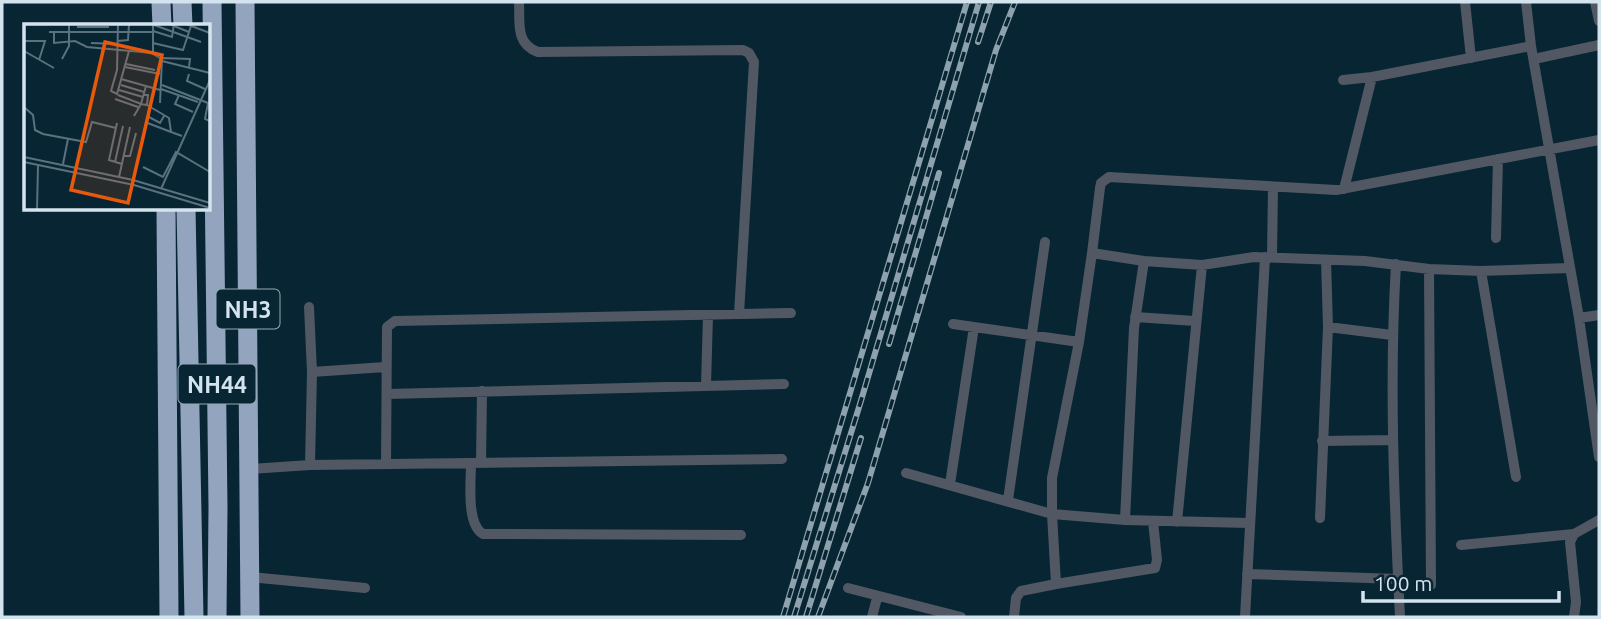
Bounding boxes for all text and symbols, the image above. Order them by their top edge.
inset map [24,24,210,210]
road number: NH3 [216,290,280,328]
road number: NH44 [178,364,256,404]
scale bar [1363,560,1559,604]
text: 100 m [1374,571,1432,595]

